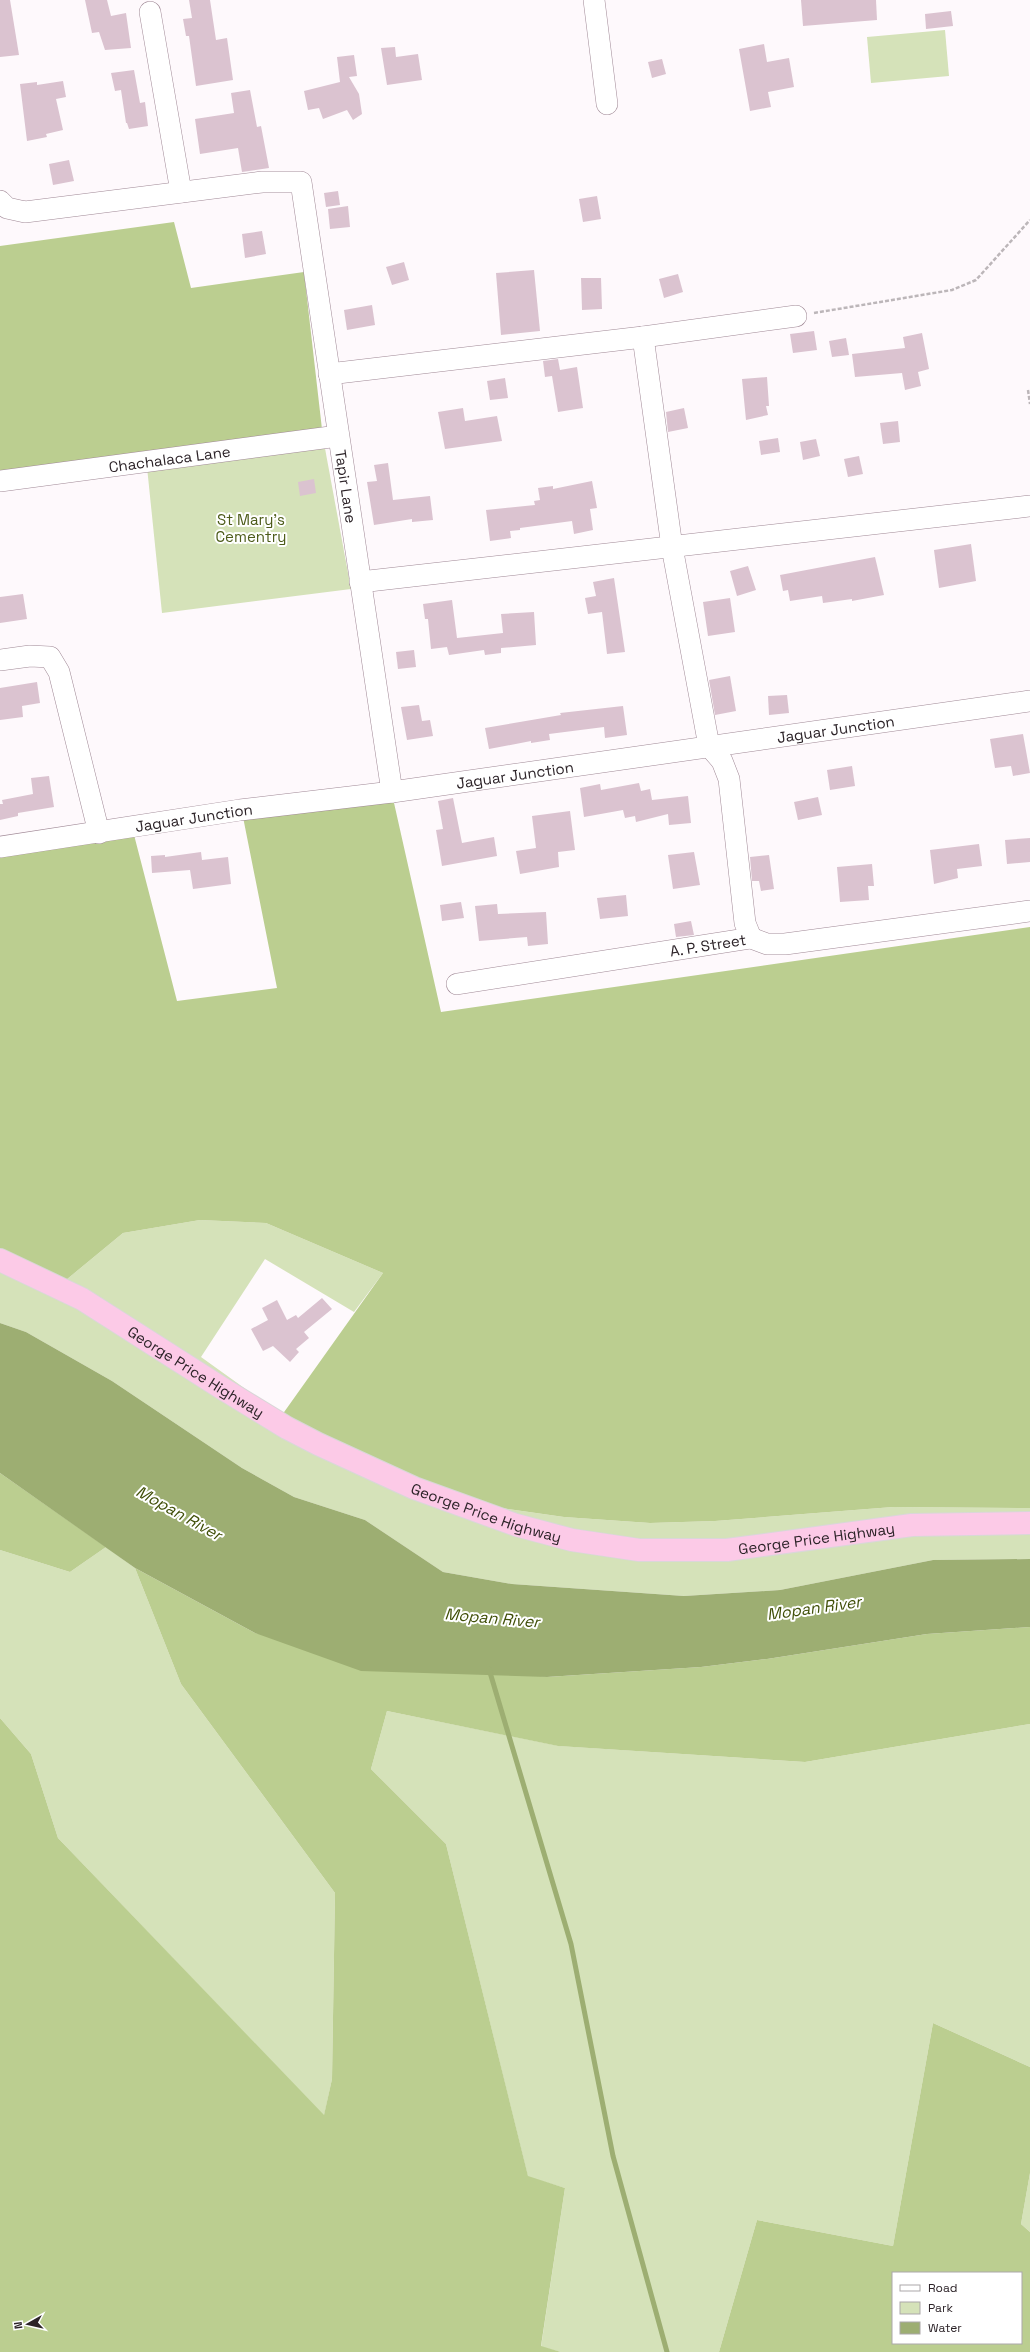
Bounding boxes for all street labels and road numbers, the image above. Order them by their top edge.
street label: Chachalaca Lane [107,441,232,476]
street label: Tapir Lane [332,448,361,524]
street label: Jaguar Junction [776,711,896,747]
street label: Jaguar Junction [455,757,575,792]
street label: Jaguar Junction [134,799,254,836]
street label: A. P. Street [668,929,748,960]
street label: George Price Highway [124,1321,268,1421]
street label: George Price Highway [409,1478,564,1546]
street label: George Price Highway [737,1518,896,1558]

